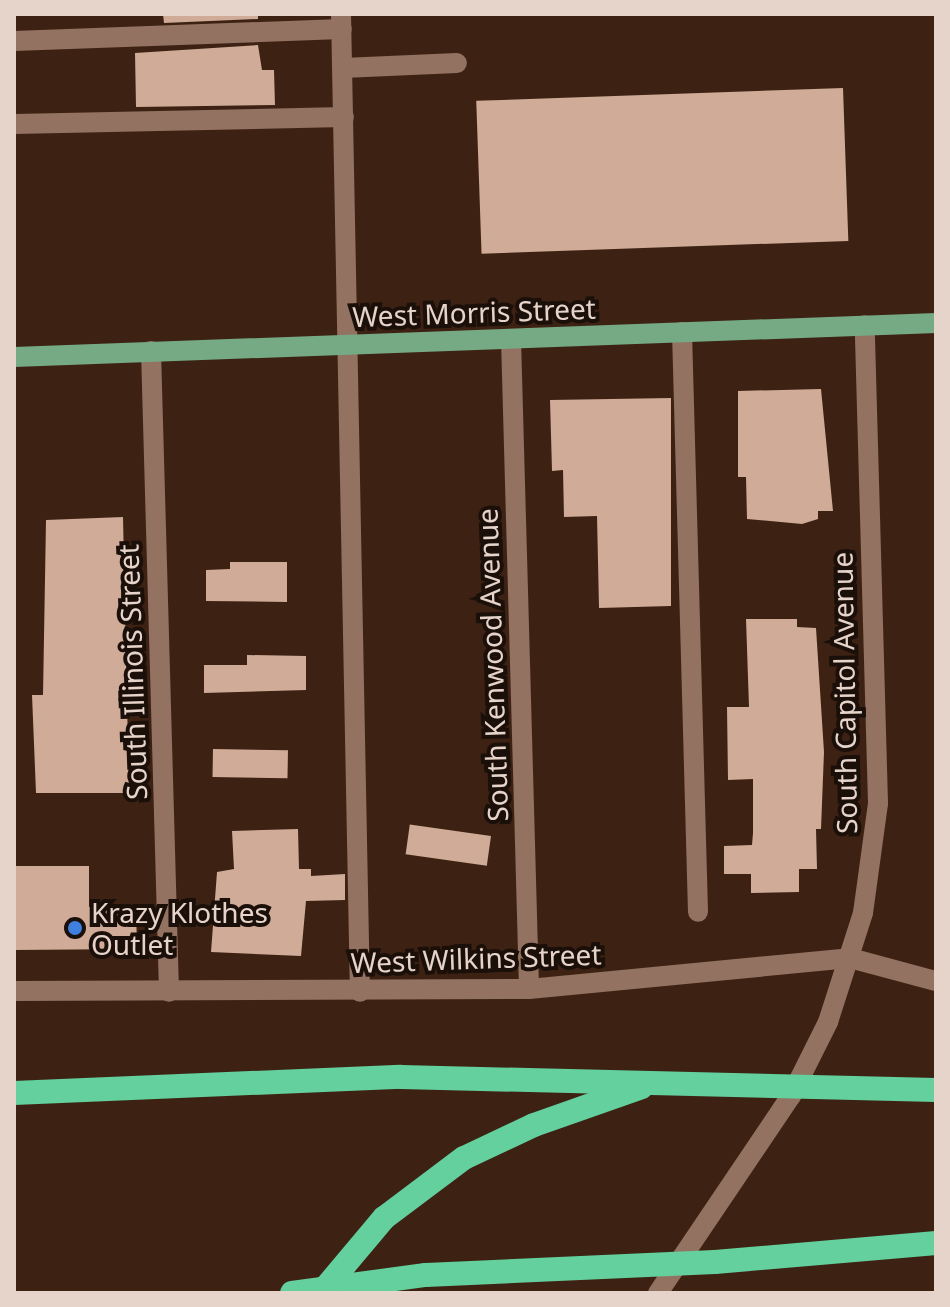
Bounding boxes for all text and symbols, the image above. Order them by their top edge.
street label: West Morris Street [352,291,596,333]
street label: South Kenwood Avenue [470,508,514,822]
street label: South Illinois Street [111,544,153,800]
street label: South Capitol Avenue [825,552,863,834]
place label: Krazy Klothes Outlet [91,895,268,961]
marker: Krazy Klothes Outlet [66,919,84,937]
street label: West Wilkins Street [350,937,602,979]

